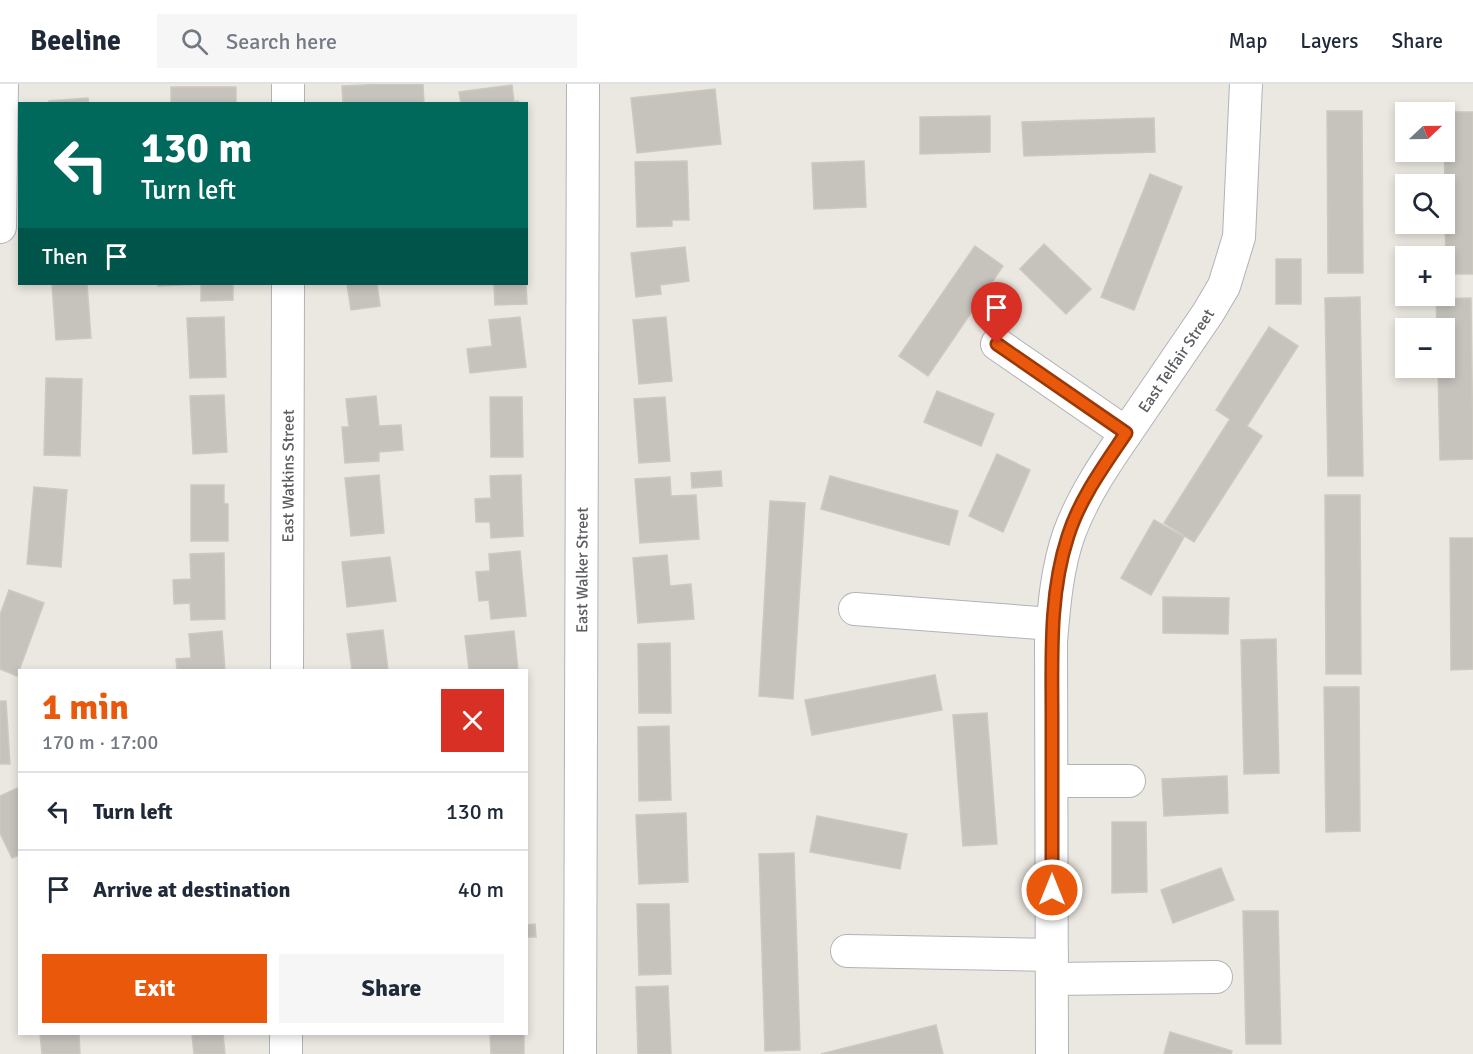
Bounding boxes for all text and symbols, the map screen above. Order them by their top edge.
search box [157,14,577,68]
text: Beeline [30,24,121,58]
icon: search [178,25,211,58]
text: Search here [226,28,337,55]
text: Map [1229,28,1267,54]
text: Layers [1300,28,1358,54]
text: Share [1391,28,1443,54]
north arrow [1395,102,1455,162]
map controls [1395,102,1455,378]
text: 130 m [141,123,252,174]
icon: left [42,126,120,204]
text: Turn left [141,174,236,207]
button: search [1395,174,1455,234]
icon: arrive [100,240,133,273]
text: Then [42,243,88,270]
button: + [1395,246,1455,306]
pin [971,282,1022,344]
icon: arrive [980,291,1013,324]
street label: East Telfair Street [1134,305,1219,417]
button: − [1395,318,1455,378]
street label: East Watkins Street [278,409,299,543]
street label: East Walker Street [572,507,593,633]
text: 1 min [42,685,129,730]
button: close [441,689,504,752]
text: 170 m · 17:00 [42,730,158,755]
icon: left [42,795,75,828]
text: Turn left [93,798,173,825]
text: 130 m [446,798,504,825]
position arrow [1020,858,1084,922]
icon: arrive [42,873,75,906]
text: Arrive at destination [93,876,290,903]
text: 40 m [458,876,504,903]
button: Exit [42,954,267,1023]
button: Share [279,954,504,1023]

